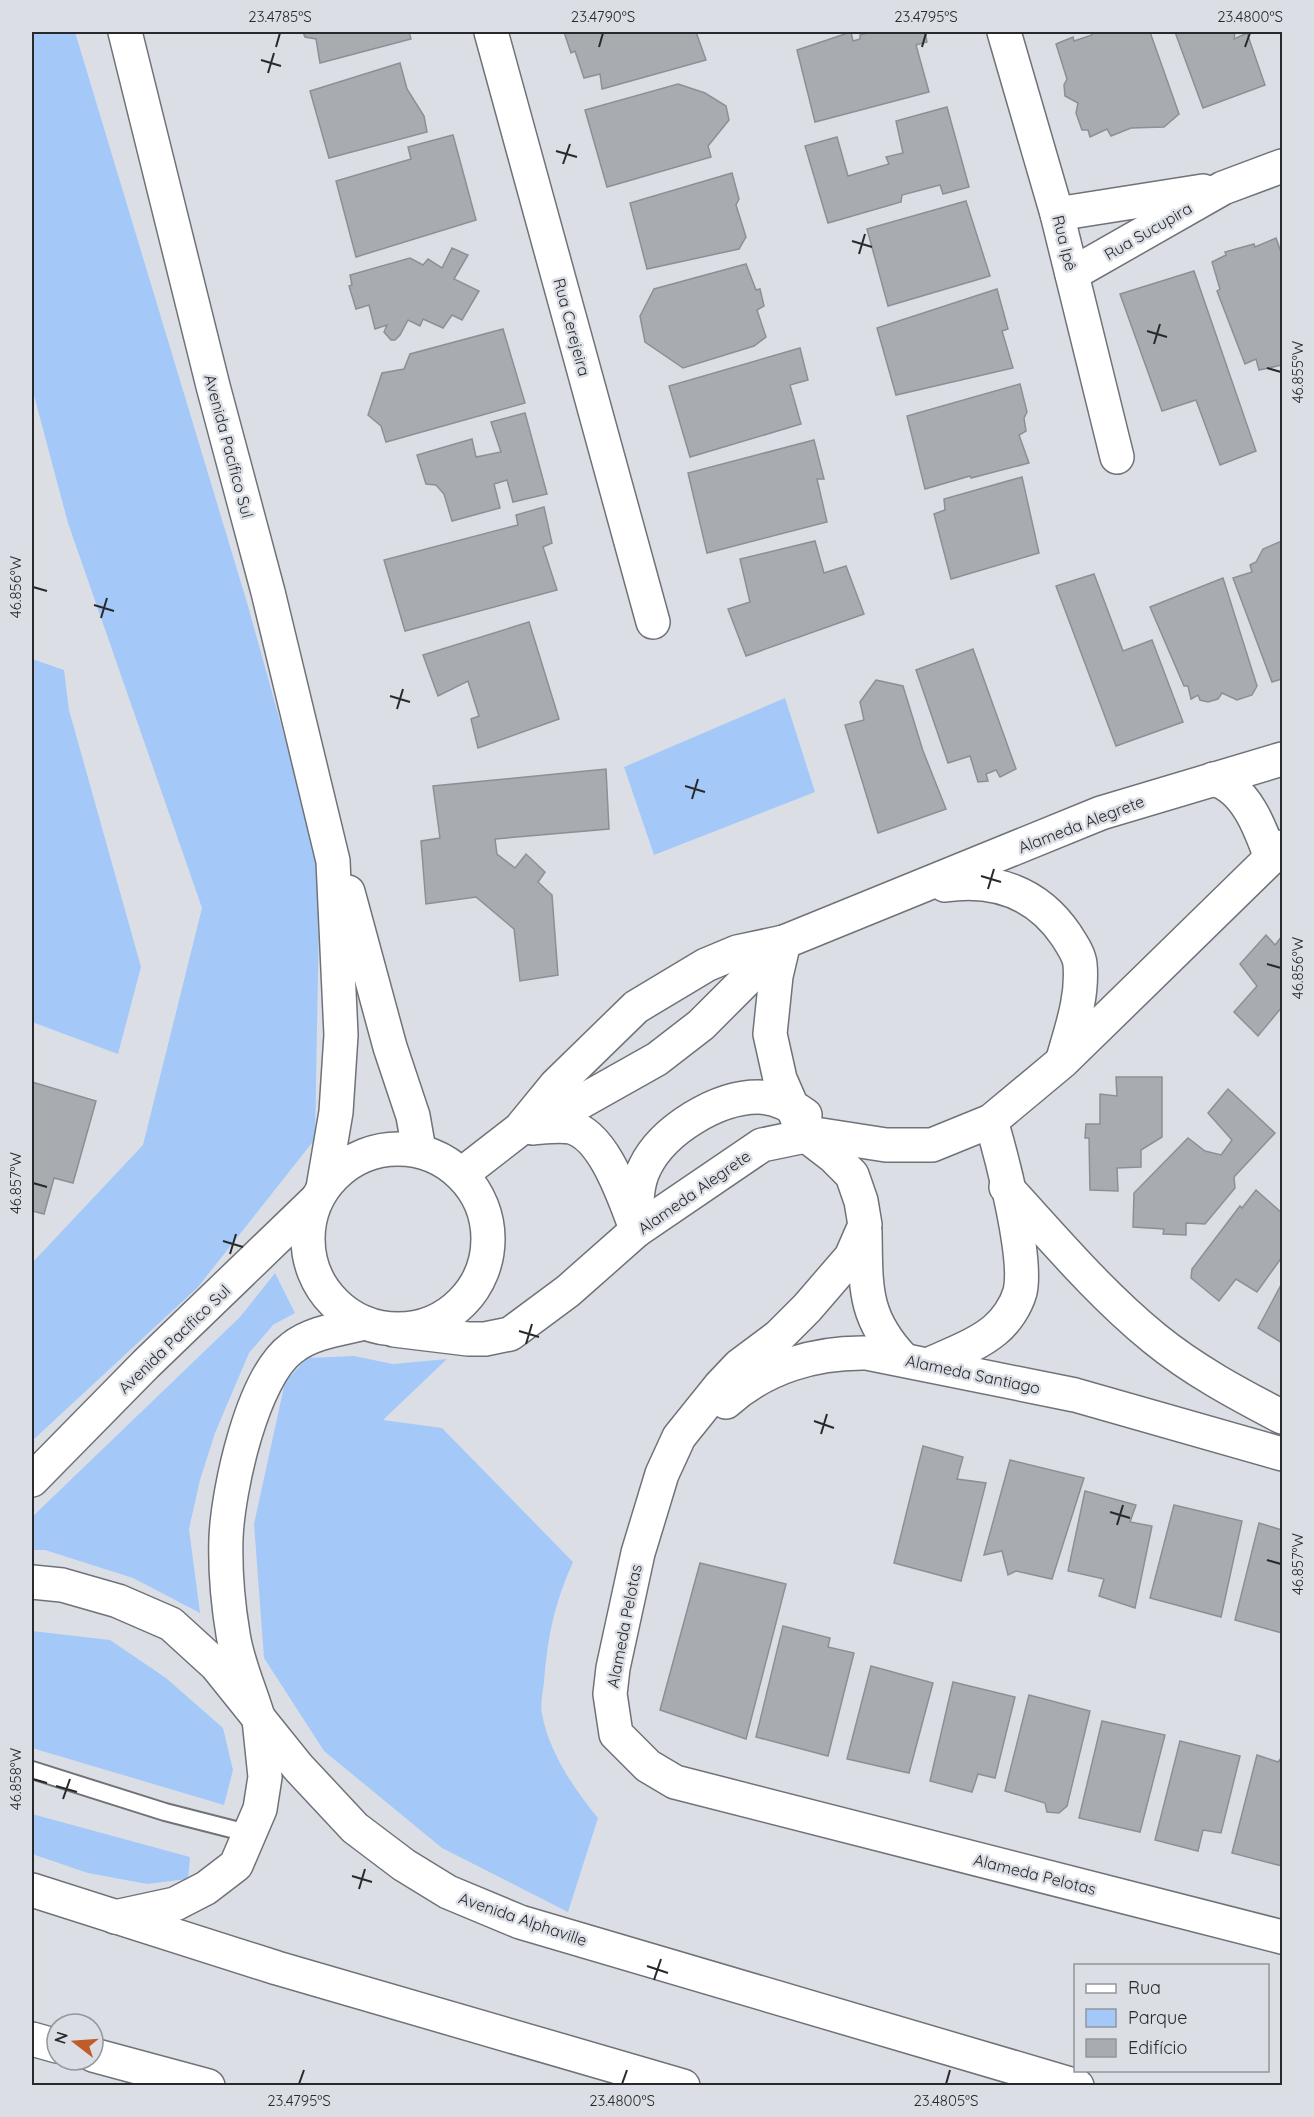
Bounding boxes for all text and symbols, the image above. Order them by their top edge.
text: 23.4785°S [248,7,312,26]
text: 23.4790°S [571,7,635,26]
text: 23.4795°S [894,7,958,26]
text: 23.4800°S [1217,7,1283,26]
street label: Rua Sucupira [1101,198,1195,264]
street label: Rua Ipê [1048,213,1082,273]
street label: Rua Cerejeira [549,276,595,378]
text: 46.855°W [1288,340,1307,403]
street label: Avenida Pacífico Sul [200,372,258,520]
text: 46.856°W [6,555,25,618]
street label: Alameda Alegrete [1015,791,1147,857]
text: 46.856°W [1288,936,1307,999]
street label: Alameda Alegrete [634,1146,754,1238]
text: 46.857°W [6,1151,25,1214]
street label: Avenida Pacífico Sul [114,1280,234,1398]
street label: Alameda Santiago [904,1350,1042,1398]
text: 46.857°W [1288,1532,1307,1595]
street label: Alameda Pelotas [602,1563,646,1689]
text: 46.858°W [6,1747,25,1810]
street label: Alameda Pelotas [972,1849,1098,1899]
street label: Avenida Alphaville [456,1888,590,1950]
legend [1074,1964,1269,2072]
text: Rua [1128,1976,1161,1999]
text: Parque [1128,2006,1187,2029]
north arrow [45,2012,105,2072]
text: N [49,2029,72,2046]
text: Edifício [1128,2036,1187,2059]
text: 23.4795°S [267,2091,331,2110]
text: 23.4800°S [589,2091,655,2110]
text: 23.4805°S [914,2091,978,2110]

